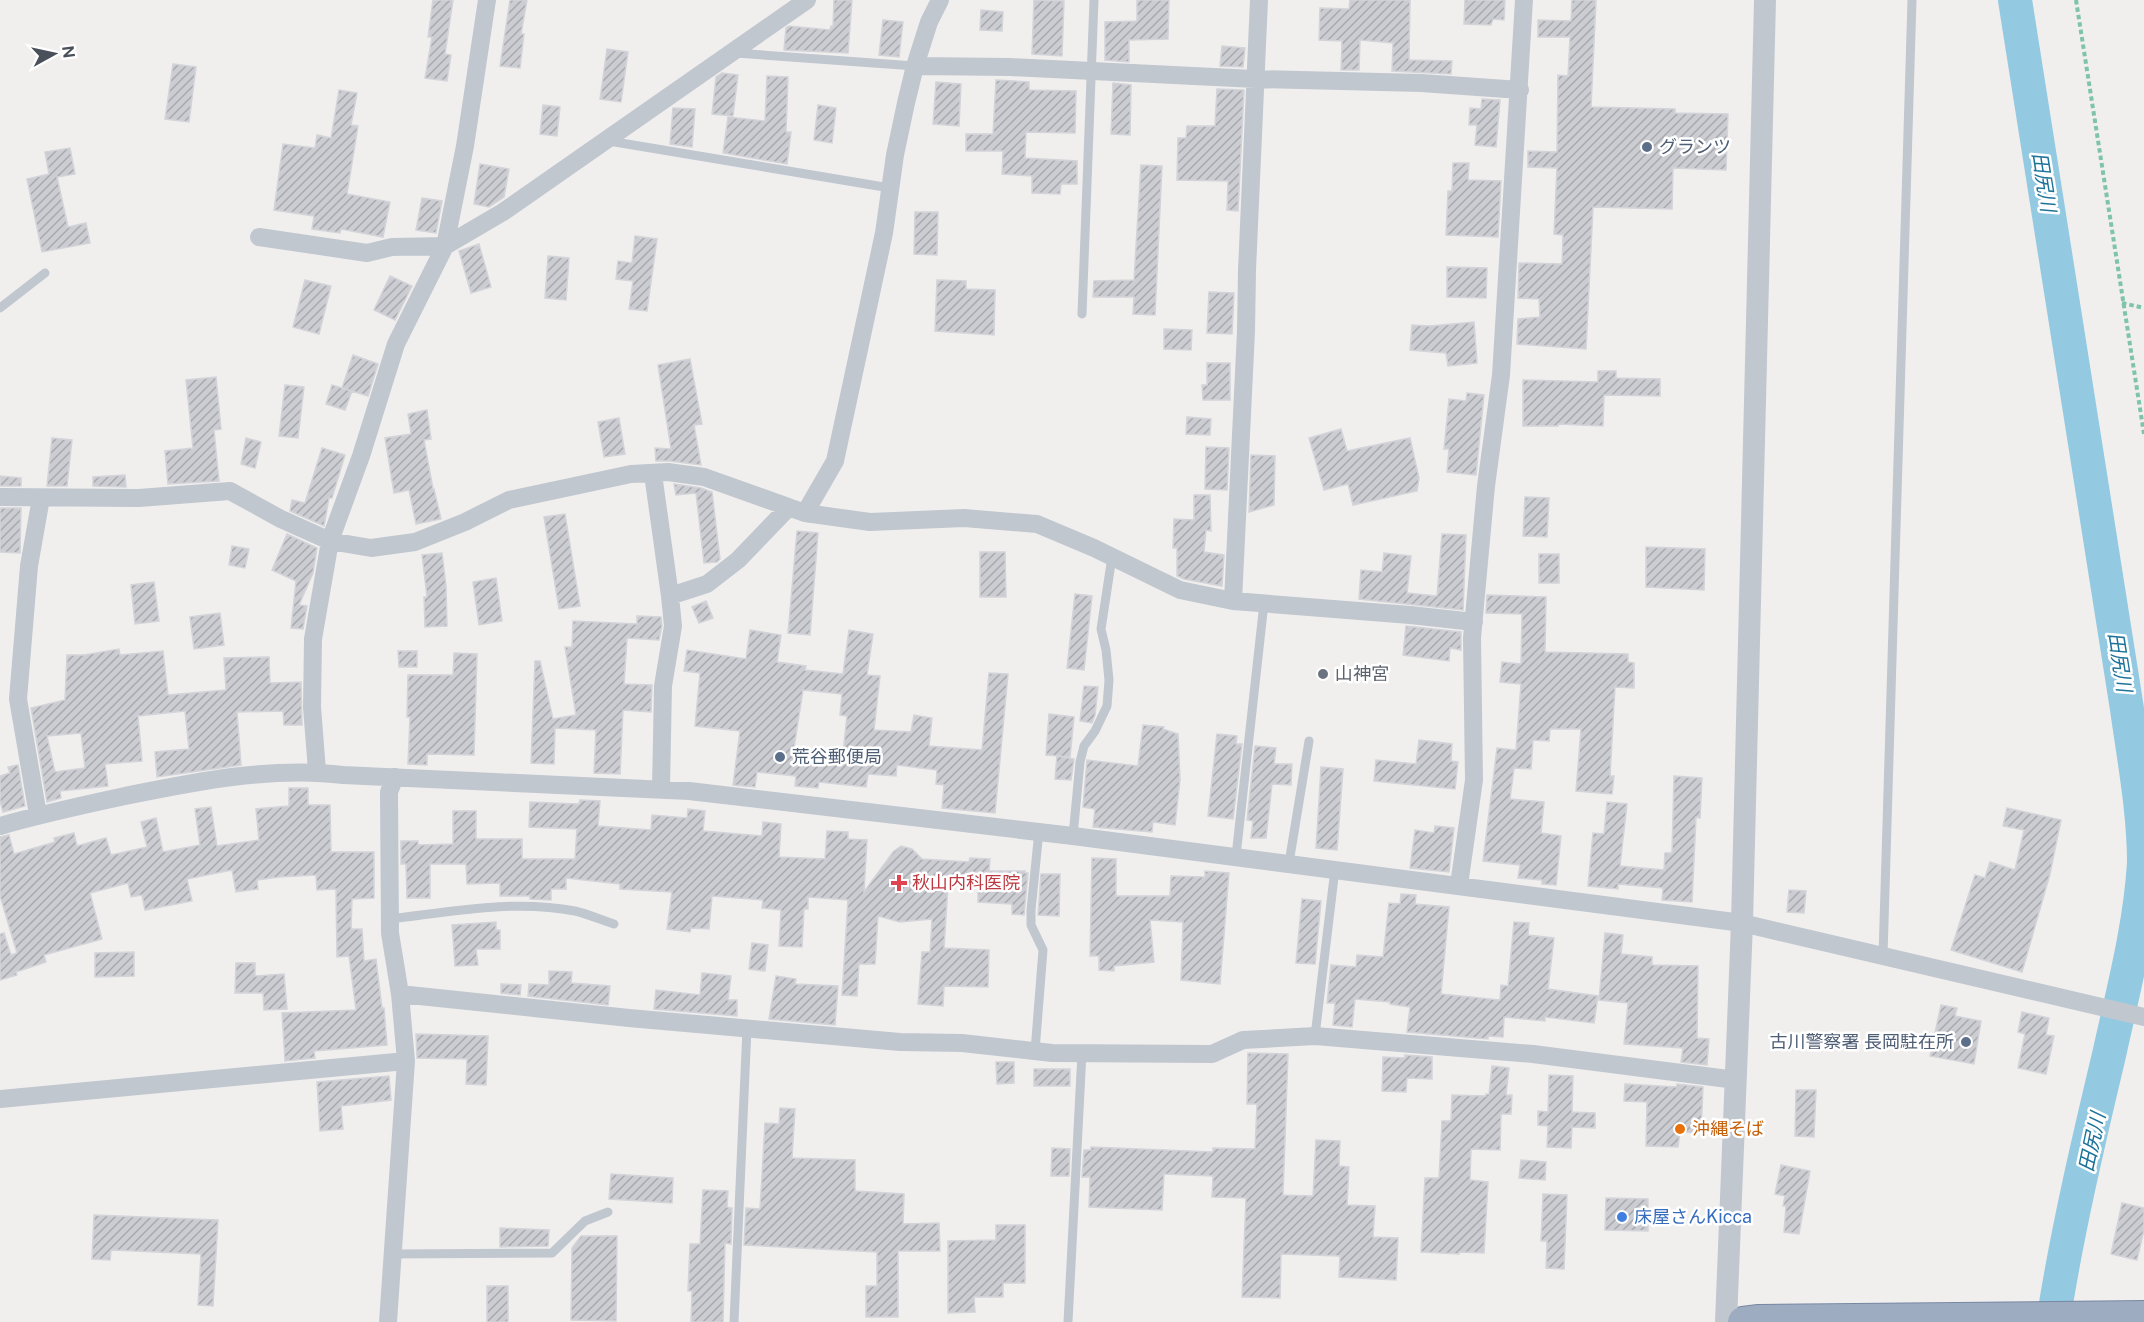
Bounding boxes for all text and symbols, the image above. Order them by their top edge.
north arrow [24,24,84,84]
text: N [58,44,79,60]
place label: グランツ [1659,136,1731,157]
marker: グランツ [1640,140,1654,154]
water label: 田尻川 [2027,150,2061,215]
water label: 田尻川 [2103,630,2137,695]
place label: 山神宮 [1335,663,1389,684]
marker: 山神宮 [1316,667,1330,681]
place label: 荒谷郵便局 [792,746,882,767]
marker: 荒谷郵便局 [773,750,787,764]
place label: 秋山内科医院 [912,872,1020,893]
marker: 秋山内科医院 [890,874,908,892]
place label: 古川警察署 長岡駐在所 [1770,1031,1954,1052]
marker: 古川警察署 長岡駐在所 [1959,1035,1973,1049]
water label: 田尻川 [2074,1108,2110,1174]
place label: 沖縄そば [1692,1118,1764,1139]
marker: 沖縄そば [1673,1122,1687,1136]
place label: 床屋さんKicca [1634,1206,1752,1227]
marker: 床屋さんKicca [1615,1210,1629,1224]

